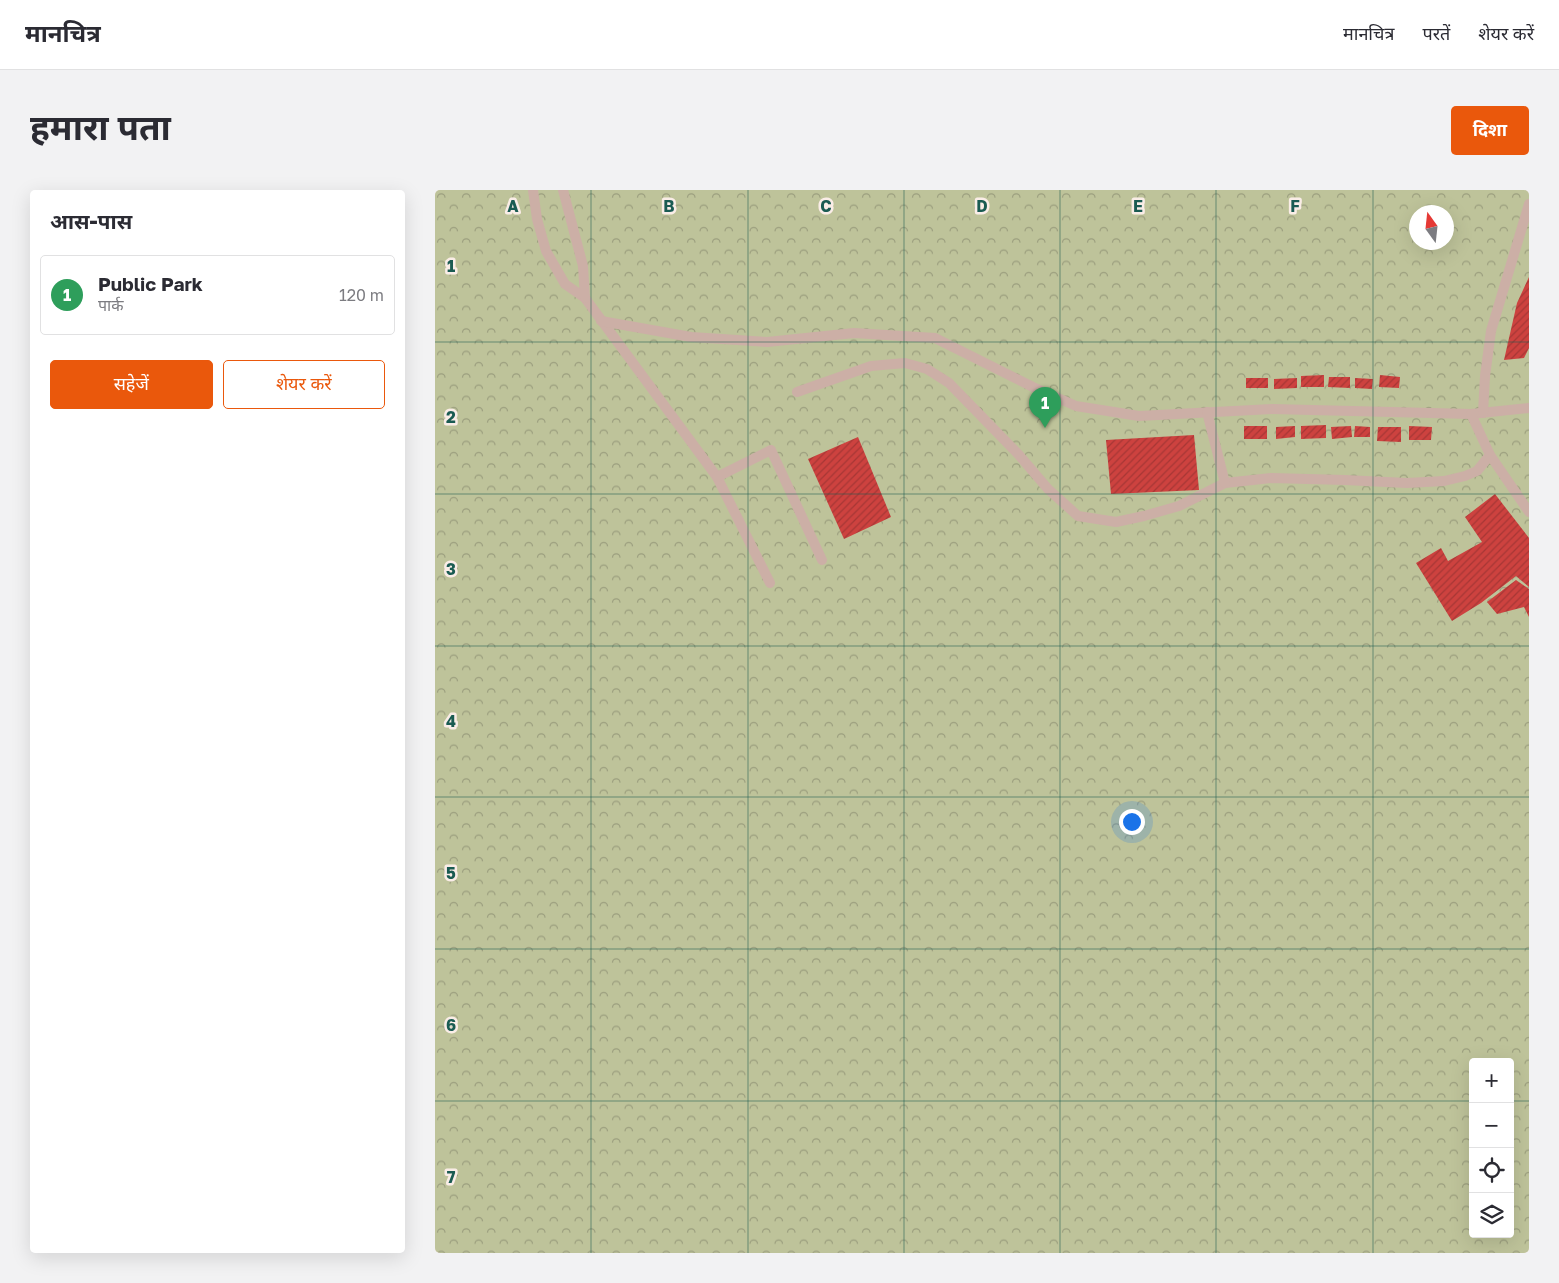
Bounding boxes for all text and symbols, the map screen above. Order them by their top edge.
text: मानचित्र [25,18,101,47]
text: मानचित्र [1343,22,1394,44]
text: परतें [1422,22,1450,44]
text: शेयर करें [1478,22,1534,44]
text: हमारा पता [30,106,171,148]
button: दिशा [1451,106,1529,155]
text: A [507,196,519,216]
text: B [663,196,675,216]
text: C [820,196,832,216]
text: D [976,196,988,216]
text: E [1133,196,1143,216]
text: F [1290,196,1300,216]
north arrow [1409,205,1454,250]
text: आस-पास [50,208,132,234]
text: 1 [447,256,455,276]
text: Public Park [98,272,203,295]
text: 1 [63,285,71,305]
text: 120 m [339,285,384,305]
text: पार्क [98,295,124,315]
button: सहेजें [50,360,213,409]
button: शेयर करें [223,360,385,409]
pin: 1 [1029,387,1061,428]
text: 2 [446,407,456,427]
text: 3 [446,559,456,579]
text: 4 [446,711,456,731]
your location [1119,809,1145,835]
text: 5 [446,863,456,883]
text: 6 [446,1015,456,1035]
map controls [1469,1058,1514,1238]
button: + [1469,1058,1514,1103]
button: − [1469,1103,1514,1148]
button: locate [1469,1148,1514,1193]
text: 7 [447,1167,456,1187]
button: layers [1469,1193,1514,1238]

